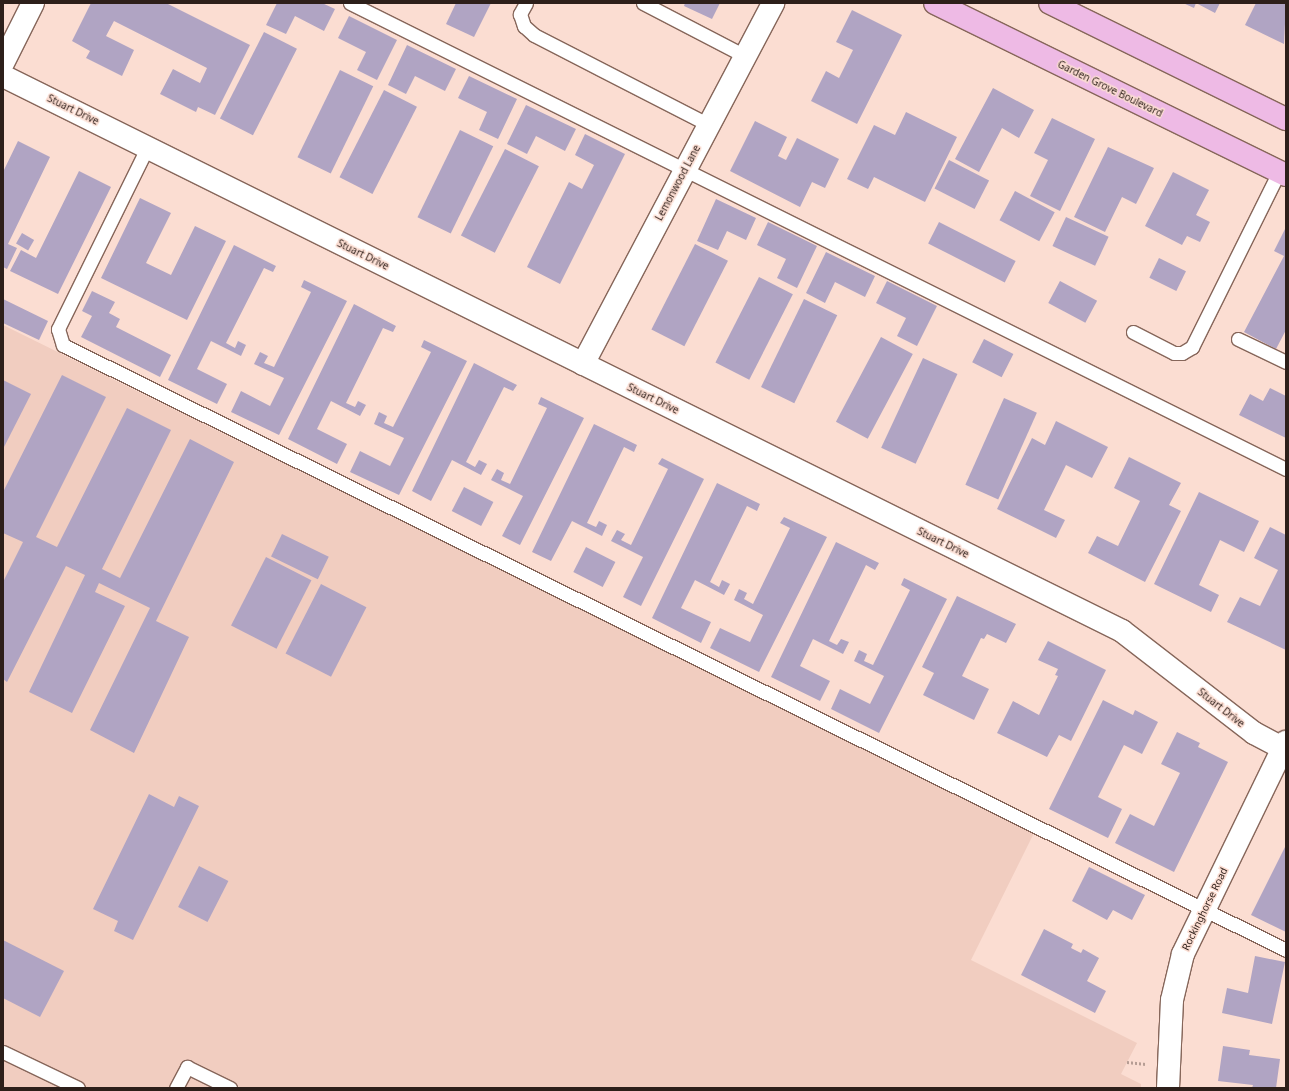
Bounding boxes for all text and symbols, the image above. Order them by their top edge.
street label: Garden Grove Boulevard [1056,58,1164,120]
street label: Stuart Drive [45,92,101,128]
street label: Lemonwood Lane [653,143,703,223]
street label: Stuart Drive [335,237,391,273]
street label: Stuart Drive [625,381,681,417]
street label: Stuart Drive [915,525,971,561]
street label: Stuart Drive [1195,686,1247,730]
street label: Rockinghorse Road [1180,866,1230,952]

